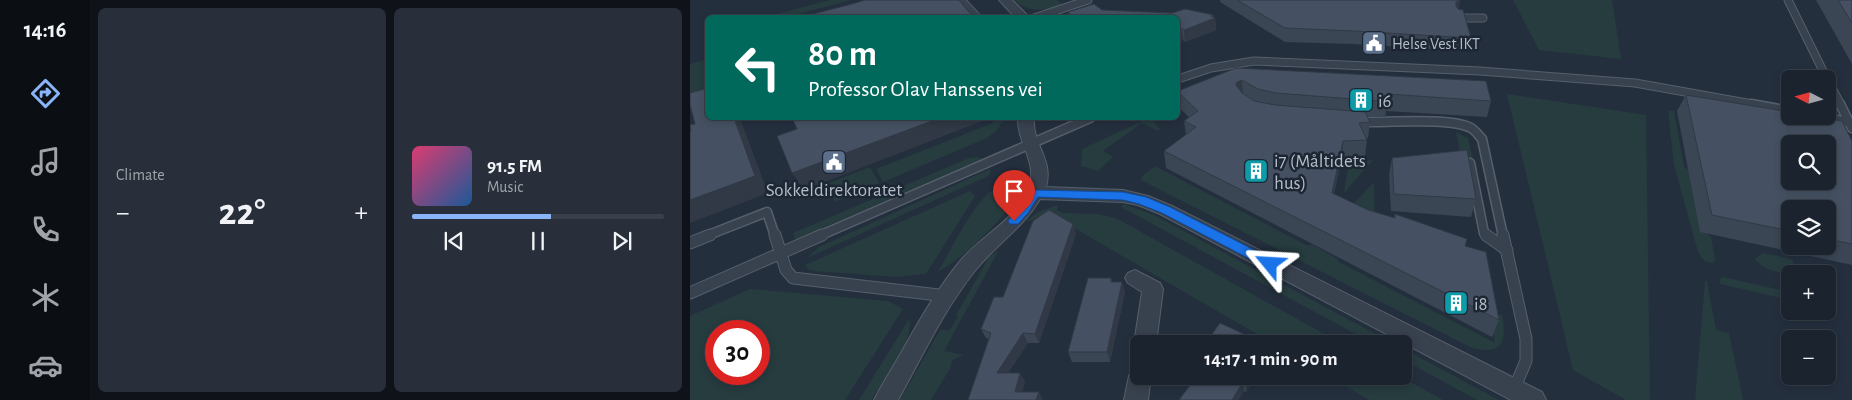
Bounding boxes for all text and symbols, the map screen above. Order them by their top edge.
text: 14:16 [24,19,66,41]
public building icon: Helse Vest IKT [1361,30,1387,56]
icon: left [725,35,790,100]
place label: Helse Vest IKT [1392,36,1480,52]
text: 80 m [808,37,877,72]
north arrow [1781,70,1836,125]
map controls [1781,70,1836,385]
icon: directions [28,76,63,111]
text: Professor Olav Hanssens vei [808,78,1043,100]
building icon: i6 [1348,87,1374,113]
place label: i6 [1378,92,1392,111]
button: search [1781,135,1836,190]
icon: music [28,144,63,179]
public building icon: Sokkeldirektoratet [821,149,847,175]
place label: i7 (Måltidets hus) [1274,152,1366,193]
text: 91.5 FM [487,157,542,176]
building icon: i7 (Måltidets hus) [1243,158,1269,184]
text: Climate [116,167,165,183]
pin [993,170,1035,221]
icon: arrive [1000,177,1028,205]
text: Music [487,179,523,195]
place label: Sokkeldirektoratet [766,181,902,200]
text: 22° [219,194,265,232]
text: − [116,199,129,227]
text: + [355,199,368,227]
button: layers [1781,200,1836,255]
icon: phone [28,212,63,247]
icon: previous [440,227,468,255]
icon: pause [524,227,552,255]
icon: next [608,227,636,255]
position arrow [1243,237,1295,289]
button: + [1781,265,1836,320]
icon: climate [28,280,63,315]
building icon: i8 [1443,290,1469,316]
place label: i8 [1474,295,1488,314]
speed limit sign: 30 [705,320,770,385]
button: − [1781,330,1836,385]
icon: car [28,348,63,383]
text: 14:17 · 1 min · 90 m [1204,350,1338,369]

